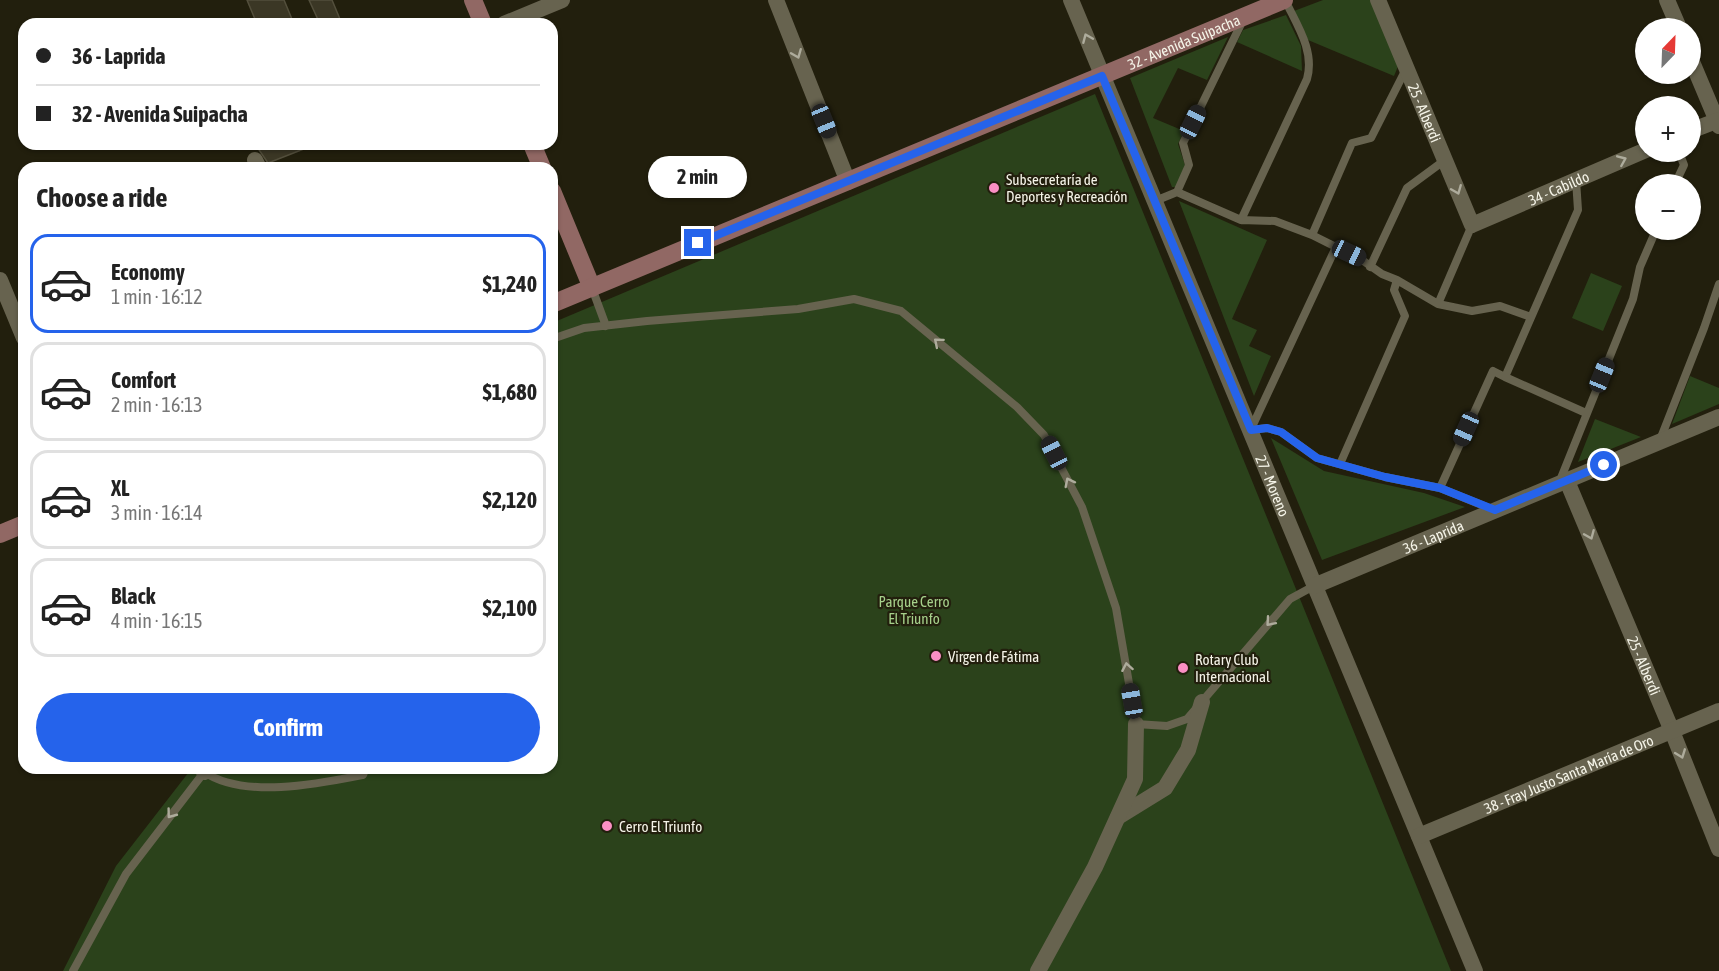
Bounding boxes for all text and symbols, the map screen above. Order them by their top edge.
street label: 32 - Avenida Suipacha [1125,11,1242,73]
north arrow [1635,18,1701,84]
map controls [1635,18,1701,240]
one-way arrow [1082,33,1094,44]
text: 36 - Laprida [72,43,166,69]
one-way arrow [790,48,802,59]
street label: 25 - Alberdi [1405,81,1445,145]
button: + [1635,96,1701,162]
text: 32 - Avenida Suipacha [72,101,248,127]
car [809,101,839,141]
car [1177,102,1209,142]
one-way arrow [1615,155,1626,167]
callout: 2 min [648,156,748,198]
text: 2 min [677,165,718,188]
street label: 34 - Cabildo [1526,167,1591,208]
place label: Subsecretaría de Deportes y Recreación [1006,171,1128,205]
button: − [1635,174,1701,240]
marker: Subsecretaría de Deportes y Recreación [987,181,1001,195]
text: Choose a ride [36,182,168,213]
one-way arrow [1450,183,1462,194]
route end [684,229,711,256]
car [1329,237,1369,269]
icon: car [39,257,93,311]
text: Economy [111,259,185,285]
text: $1,240 [482,271,537,297]
text: 1 min · 16:12 [111,285,203,308]
one-way arrow [934,338,945,349]
car [1587,355,1617,395]
icon: car [39,365,93,419]
text: Comfort [111,367,176,393]
text: $1,680 [482,379,537,405]
text: 2 min · 16:13 [111,393,203,416]
car [1450,409,1482,449]
car [1038,433,1070,473]
route start [1590,451,1617,478]
street label: 27 - Moreno [1253,452,1293,519]
icon: car [39,473,93,527]
text: XL [111,475,129,501]
one-way arrow [1065,478,1076,489]
text: $2,120 [482,487,537,513]
text: 3 min · 16:14 [111,501,203,524]
street label: 36 - Laprida [1400,516,1466,556]
one-way arrow [1583,529,1595,540]
icon: car [39,581,93,635]
text: Black [111,583,155,609]
park label: Parque Cerro El Triunfo [878,593,950,627]
text: $2,100 [482,595,537,621]
text: 4 min · 16:15 [111,609,203,632]
one-way arrow [1266,615,1277,626]
street label: 25 - Alberdi [1625,633,1664,697]
place label: Virgen de Fátima [948,648,1039,665]
marker: Virgen de Fátima [929,649,943,663]
place label: Rotary Club Internacional [1195,651,1270,685]
marker: Rotary Club Internacional [1176,661,1190,675]
one-way arrow [1121,663,1133,672]
car [1120,682,1144,720]
button: Confirm [36,693,540,762]
street label: 38 - Fray Justo Santa María de Oro [1481,731,1656,817]
one-way arrow [1674,748,1687,759]
one-way arrow [168,808,179,819]
place label: Cerro El Triunfo [619,818,702,835]
marker: Cerro El Triunfo [600,819,614,833]

